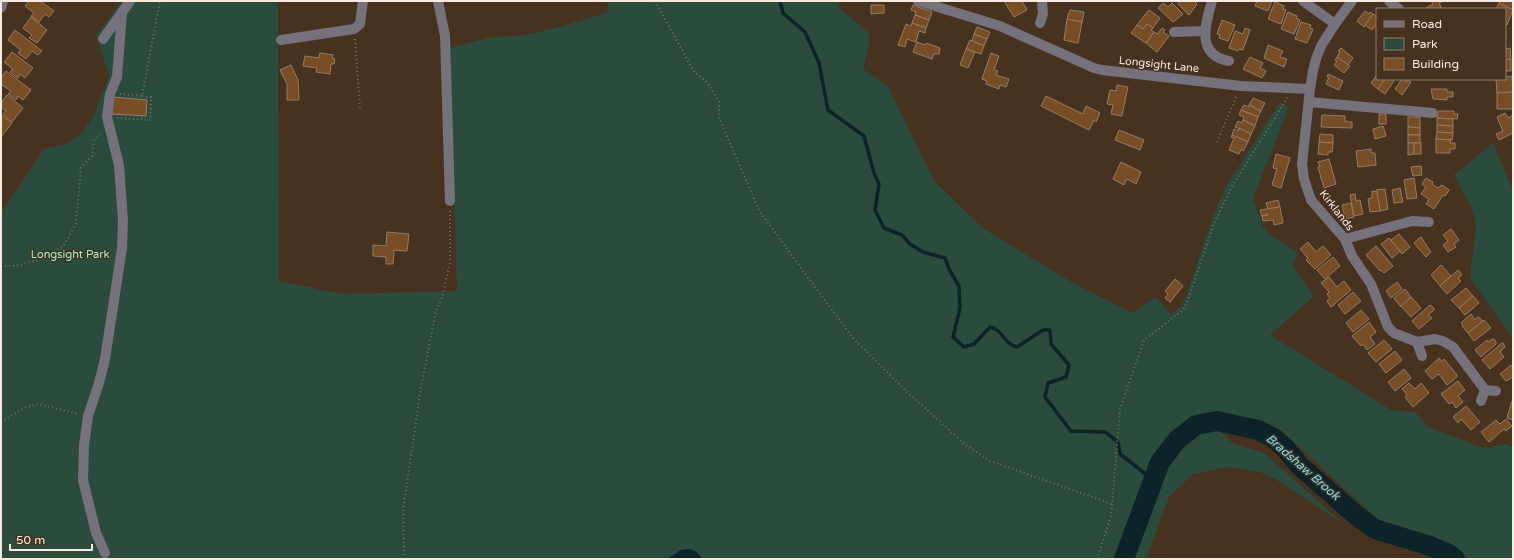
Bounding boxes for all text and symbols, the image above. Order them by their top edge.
legend [1376,8,1506,80]
text: Road [1412,17,1442,31]
text: Park [1412,37,1438,51]
street label: Longsight Lane [1118,54,1200,75]
text: Building [1412,57,1459,71]
street label: Kirklands [1317,187,1357,233]
park label: Longsight Park [31,248,109,261]
water label: Bradshaw Brook [1263,431,1344,504]
scale bar [10,526,92,552]
text: 50 m [16,533,45,547]

